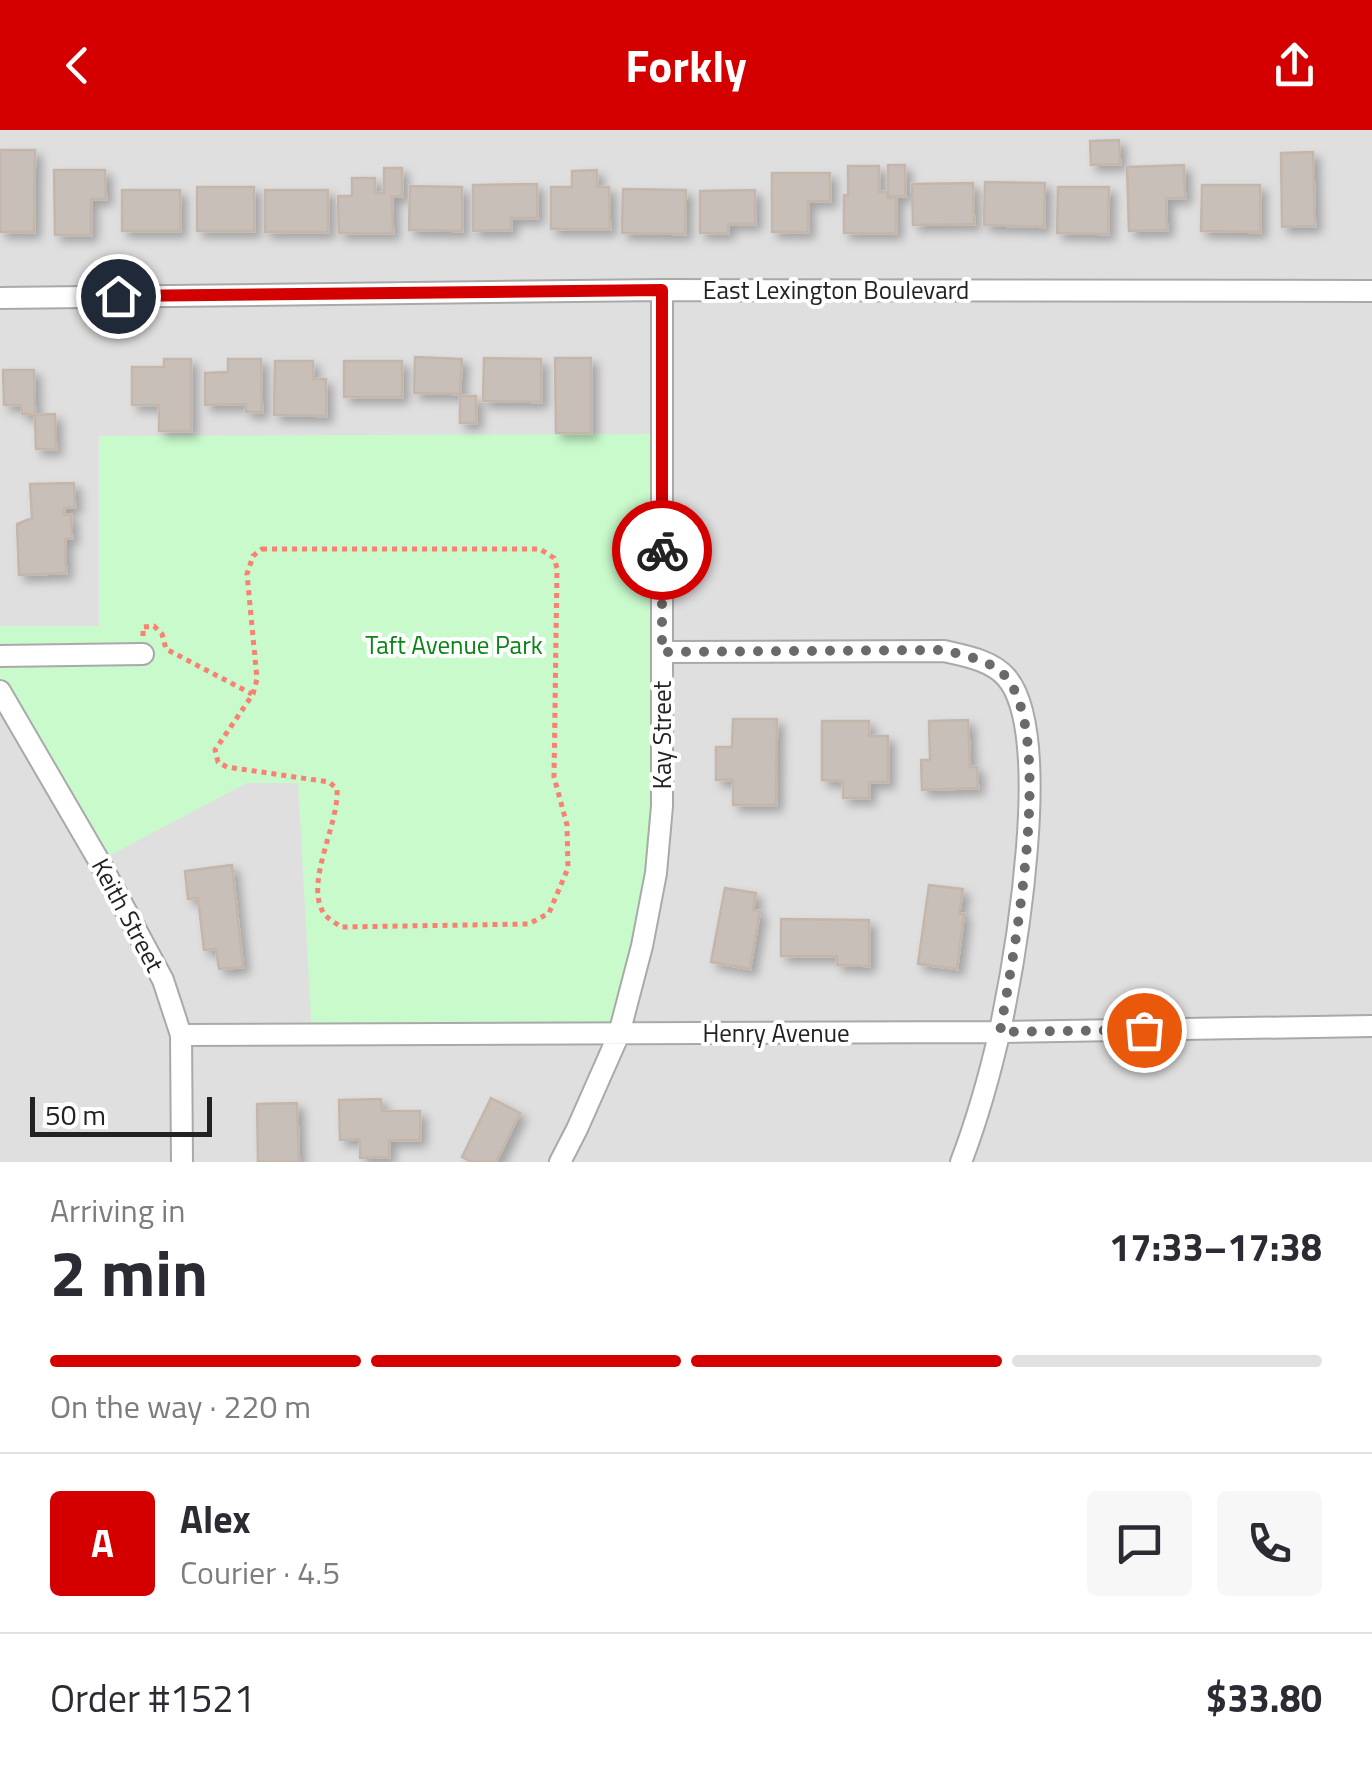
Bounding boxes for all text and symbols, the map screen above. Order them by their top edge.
text: Forkly [625,31,747,99]
icon: back [50,38,105,93]
icon: share [1267,38,1322,93]
pin [76,254,161,339]
icon: home [91,269,146,324]
street label: East Lexington Boulevard [703,271,969,309]
courier [612,500,712,600]
icon: bike [635,523,690,578]
park label: Taft Avenue Park [365,626,543,664]
street label: Kay Street [643,680,681,789]
street label: Keith Street [82,851,174,979]
pin [1102,988,1187,1073]
icon: bag [1117,1003,1172,1058]
street label: Henry Avenue [702,1014,850,1052]
scale bar [30,1092,212,1136]
text: 50 m [45,1093,106,1136]
text: Arriving in [50,1186,186,1234]
text: 17:33–17:38 [1109,1218,1322,1276]
text: 2 min [50,1222,208,1321]
text: On the way · 220 m [50,1382,311,1430]
text: Alex [180,1490,251,1548]
button: chat [1087,1491,1192,1596]
button: phone [1217,1491,1322,1596]
text: A [91,1514,114,1572]
text: Courier · 4.5 [180,1548,340,1596]
text: Order #1521 [50,1669,255,1727]
text: $33.80 [1206,1669,1322,1727]

